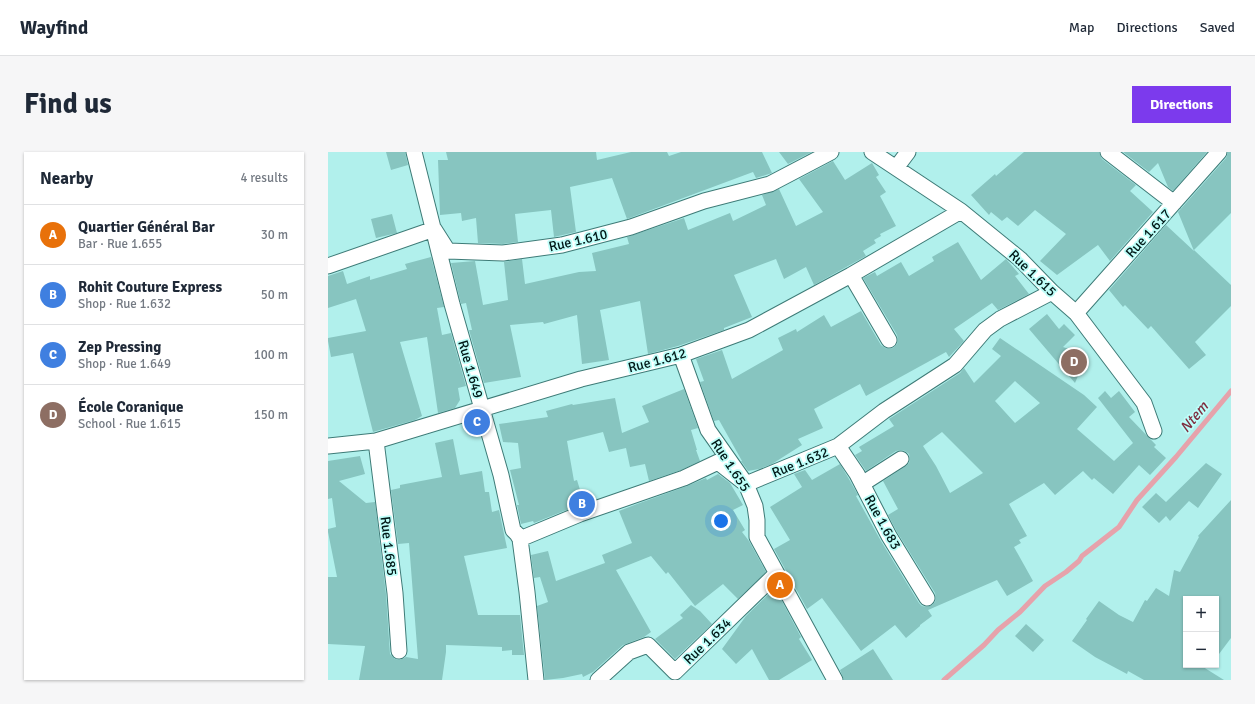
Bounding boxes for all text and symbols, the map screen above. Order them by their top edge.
text: Wayfind [20,16,88,40]
text: Map [1069,19,1095,36]
text: Directions [1117,19,1178,36]
text: Saved [1200,19,1235,36]
button: Directions [1132,86,1231,123]
text: Find us [24,87,112,121]
text: Nearby [40,168,93,189]
text: 4 results [240,170,288,186]
street label: Rue 1.617 [1122,205,1175,261]
text: Quartier Général Bar [78,218,215,236]
street label: Rue 1.610 [547,225,609,255]
text: A [49,227,57,243]
text: 30 m [261,227,288,243]
text: Bar · Rue 1.655 [78,236,162,252]
street label: Rue 1.615 [1005,246,1060,300]
text: Rohit Couture Express [78,278,222,296]
text: B [49,287,57,303]
text: 50 m [261,287,288,303]
text: Shop · Rue 1.632 [78,296,171,312]
text: Zep Pressing [78,338,161,356]
street label: Rue 1.649 [454,338,487,400]
street label: Rue 1.612 [626,345,688,376]
text: C [49,347,57,363]
text: 100 m [254,347,288,363]
pin: D [1061,347,1087,377]
text: Shop · Rue 1.649 [78,356,171,372]
water label: Ntem [1176,397,1213,436]
text: École Coranique [78,398,183,416]
text: D [49,407,57,423]
text: 150 m [254,407,288,423]
pin: C [464,407,490,437]
text: School · Rue 1.615 [78,416,181,432]
street label: Rue 1.655 [707,436,754,495]
street label: Rue 1.632 [769,443,831,482]
pin: B [569,489,595,519]
street label: Rue 1.683 [861,492,904,552]
your location [711,511,731,531]
street label: Rue 1.685 [376,515,401,577]
pin: A [767,570,793,600]
map controls [1183,596,1219,668]
button: + [1183,596,1219,632]
street label: Rue 1.634 [680,614,735,668]
button: − [1183,632,1219,668]

